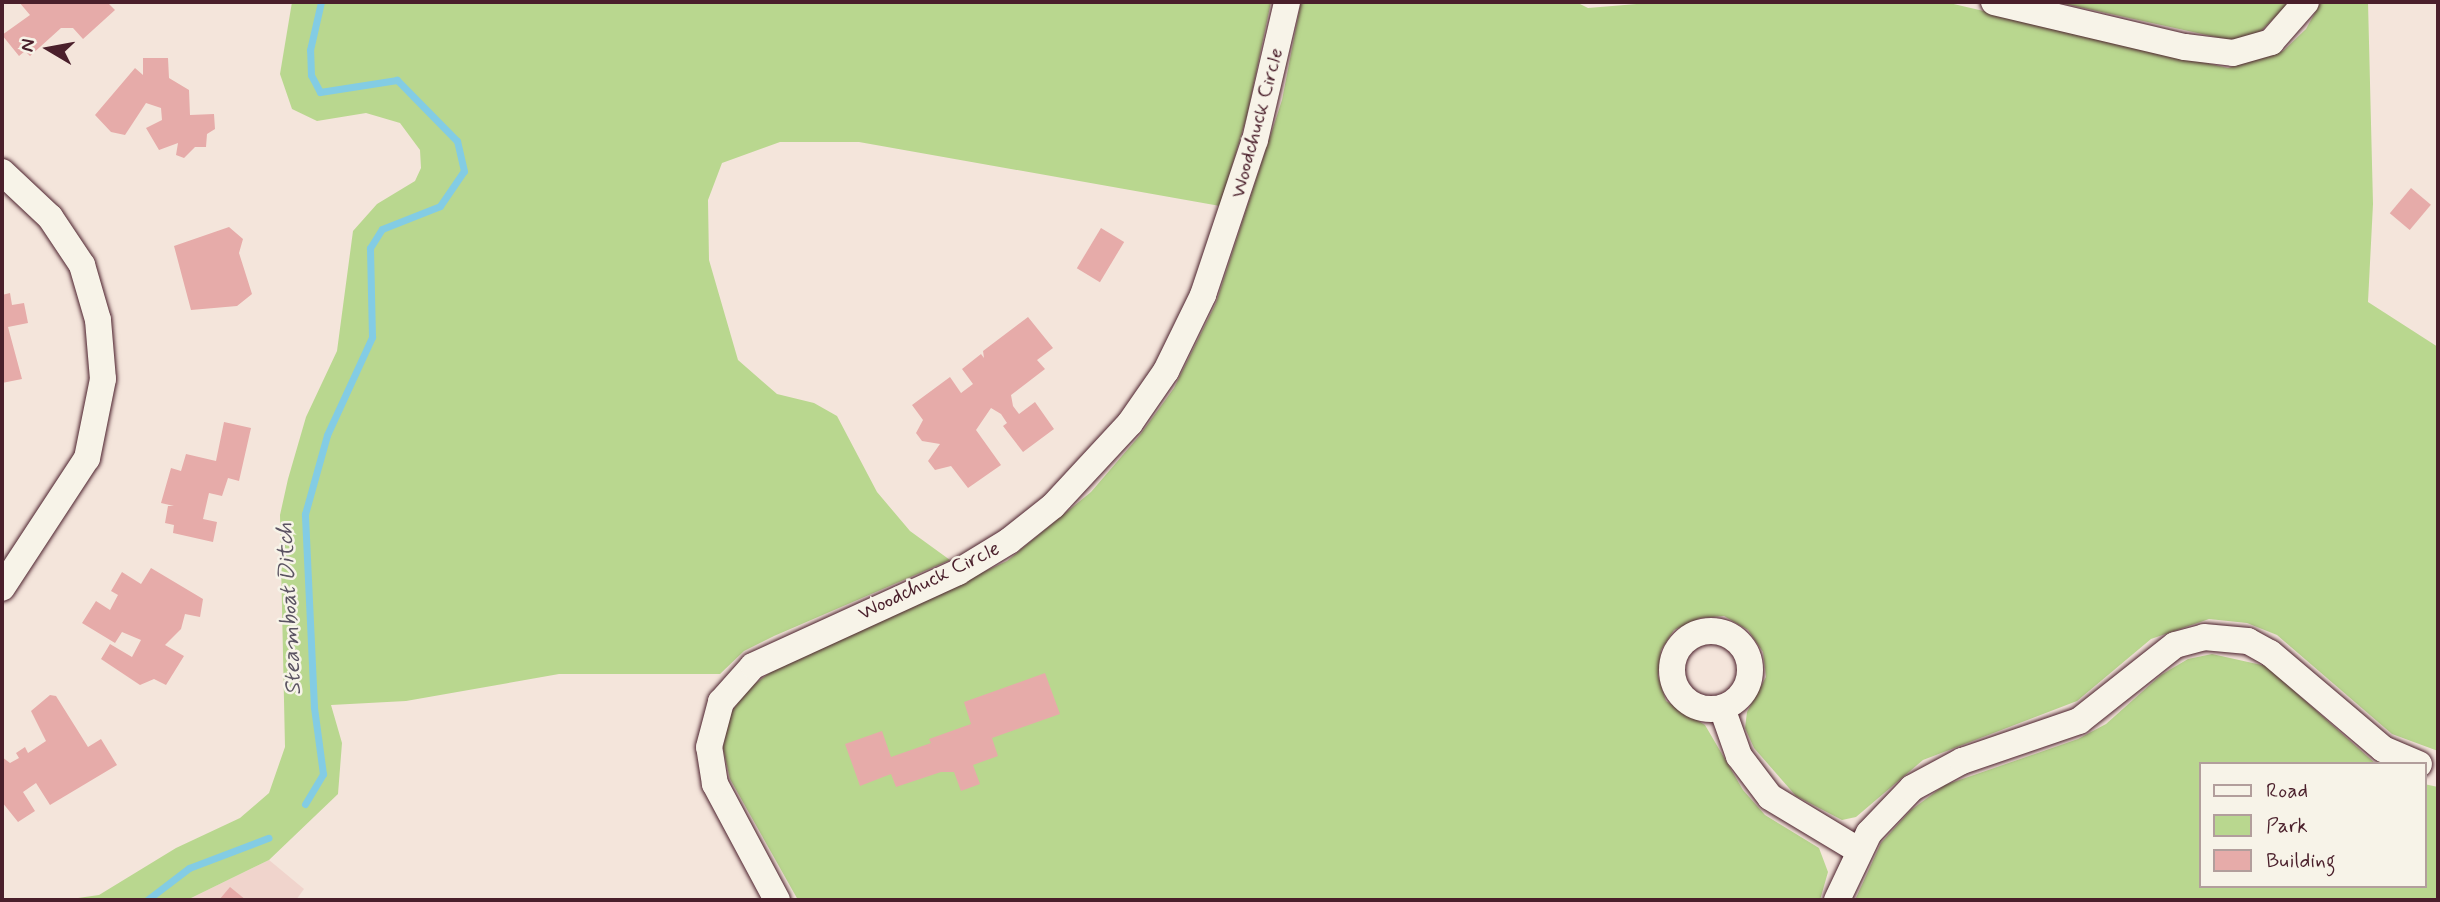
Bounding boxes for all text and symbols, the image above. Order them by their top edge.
north arrow [14,14,84,84]
text: N [14,37,41,54]
street label: Woodchuck Circle [1225,45,1289,201]
water label: Steamboat Ditch [272,525,308,693]
street label: Woodchuck Circle [854,536,1004,626]
legend [2198,762,2426,888]
text: Road [2266,777,2308,805]
text: Park [2266,812,2308,840]
text: Building [2266,847,2336,875]

